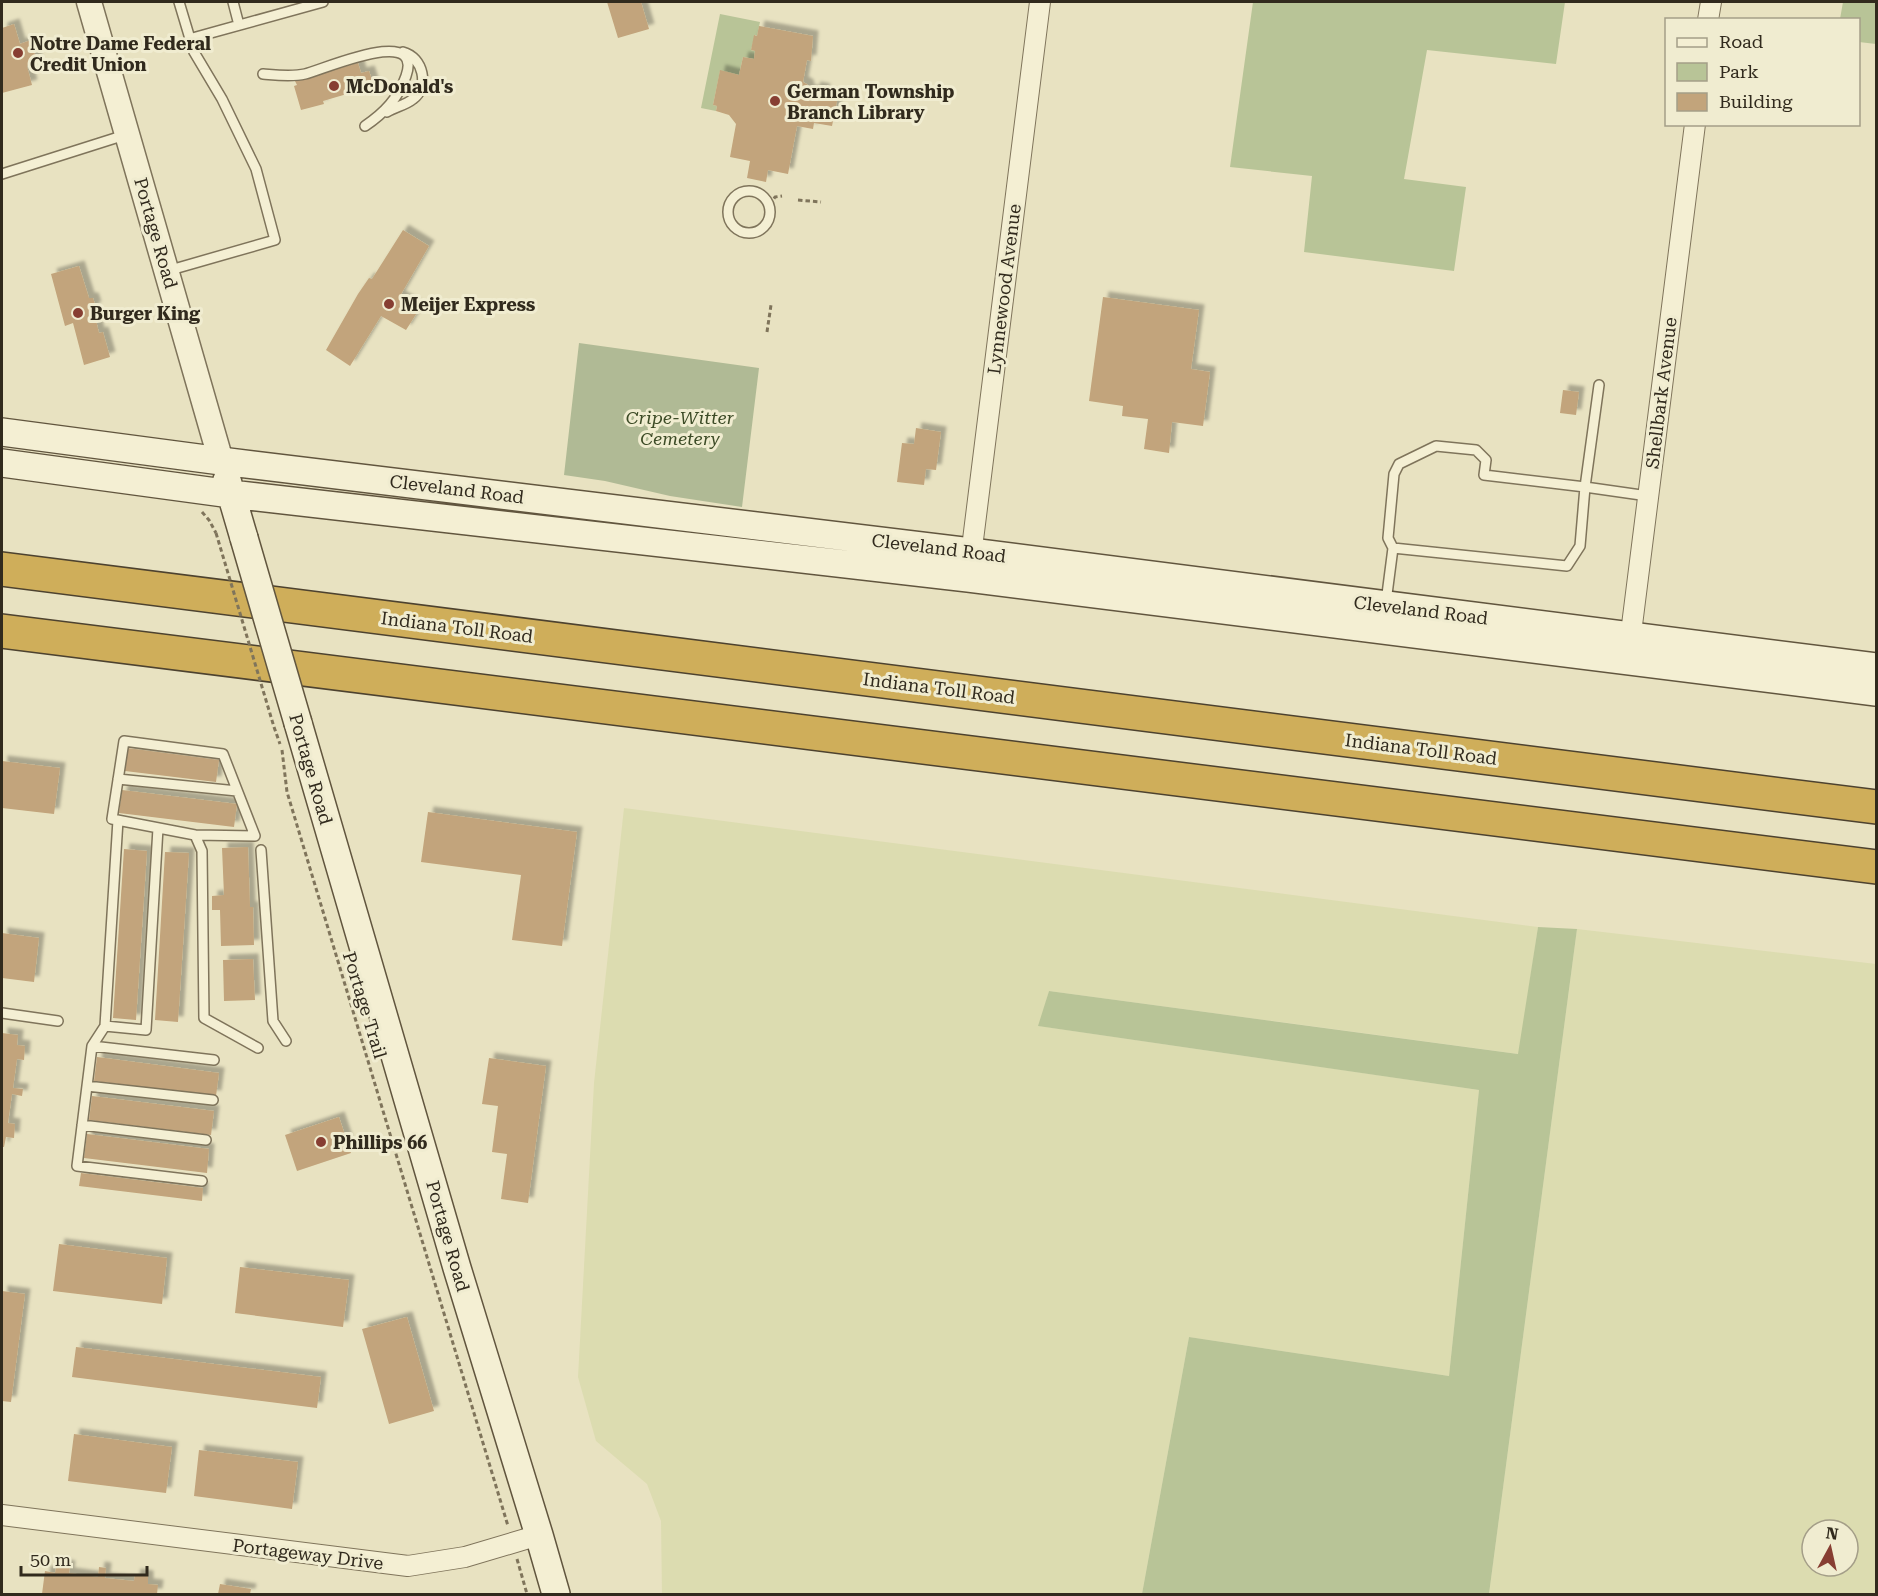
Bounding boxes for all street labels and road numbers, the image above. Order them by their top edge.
street label: Portage Road [130,175,182,291]
street label: Lynnewood Avenue [983,202,1025,375]
street label: Shellbark Avenue [1641,316,1681,470]
street label: Cleveland Road [389,470,526,508]
street label: Cleveland Road [871,529,1008,567]
street label: Cleveland Road [1353,591,1490,629]
street label: Indiana Toll Road [380,607,535,647]
street label: Indiana Toll Road [862,668,1017,708]
street label: Portage Road [285,711,337,827]
street label: Indiana Toll Road [1344,729,1499,769]
street label: Portage Trail [339,949,391,1061]
street label: Portage Road [422,1178,474,1294]
street label: Portageway Drive [231,1534,385,1574]

